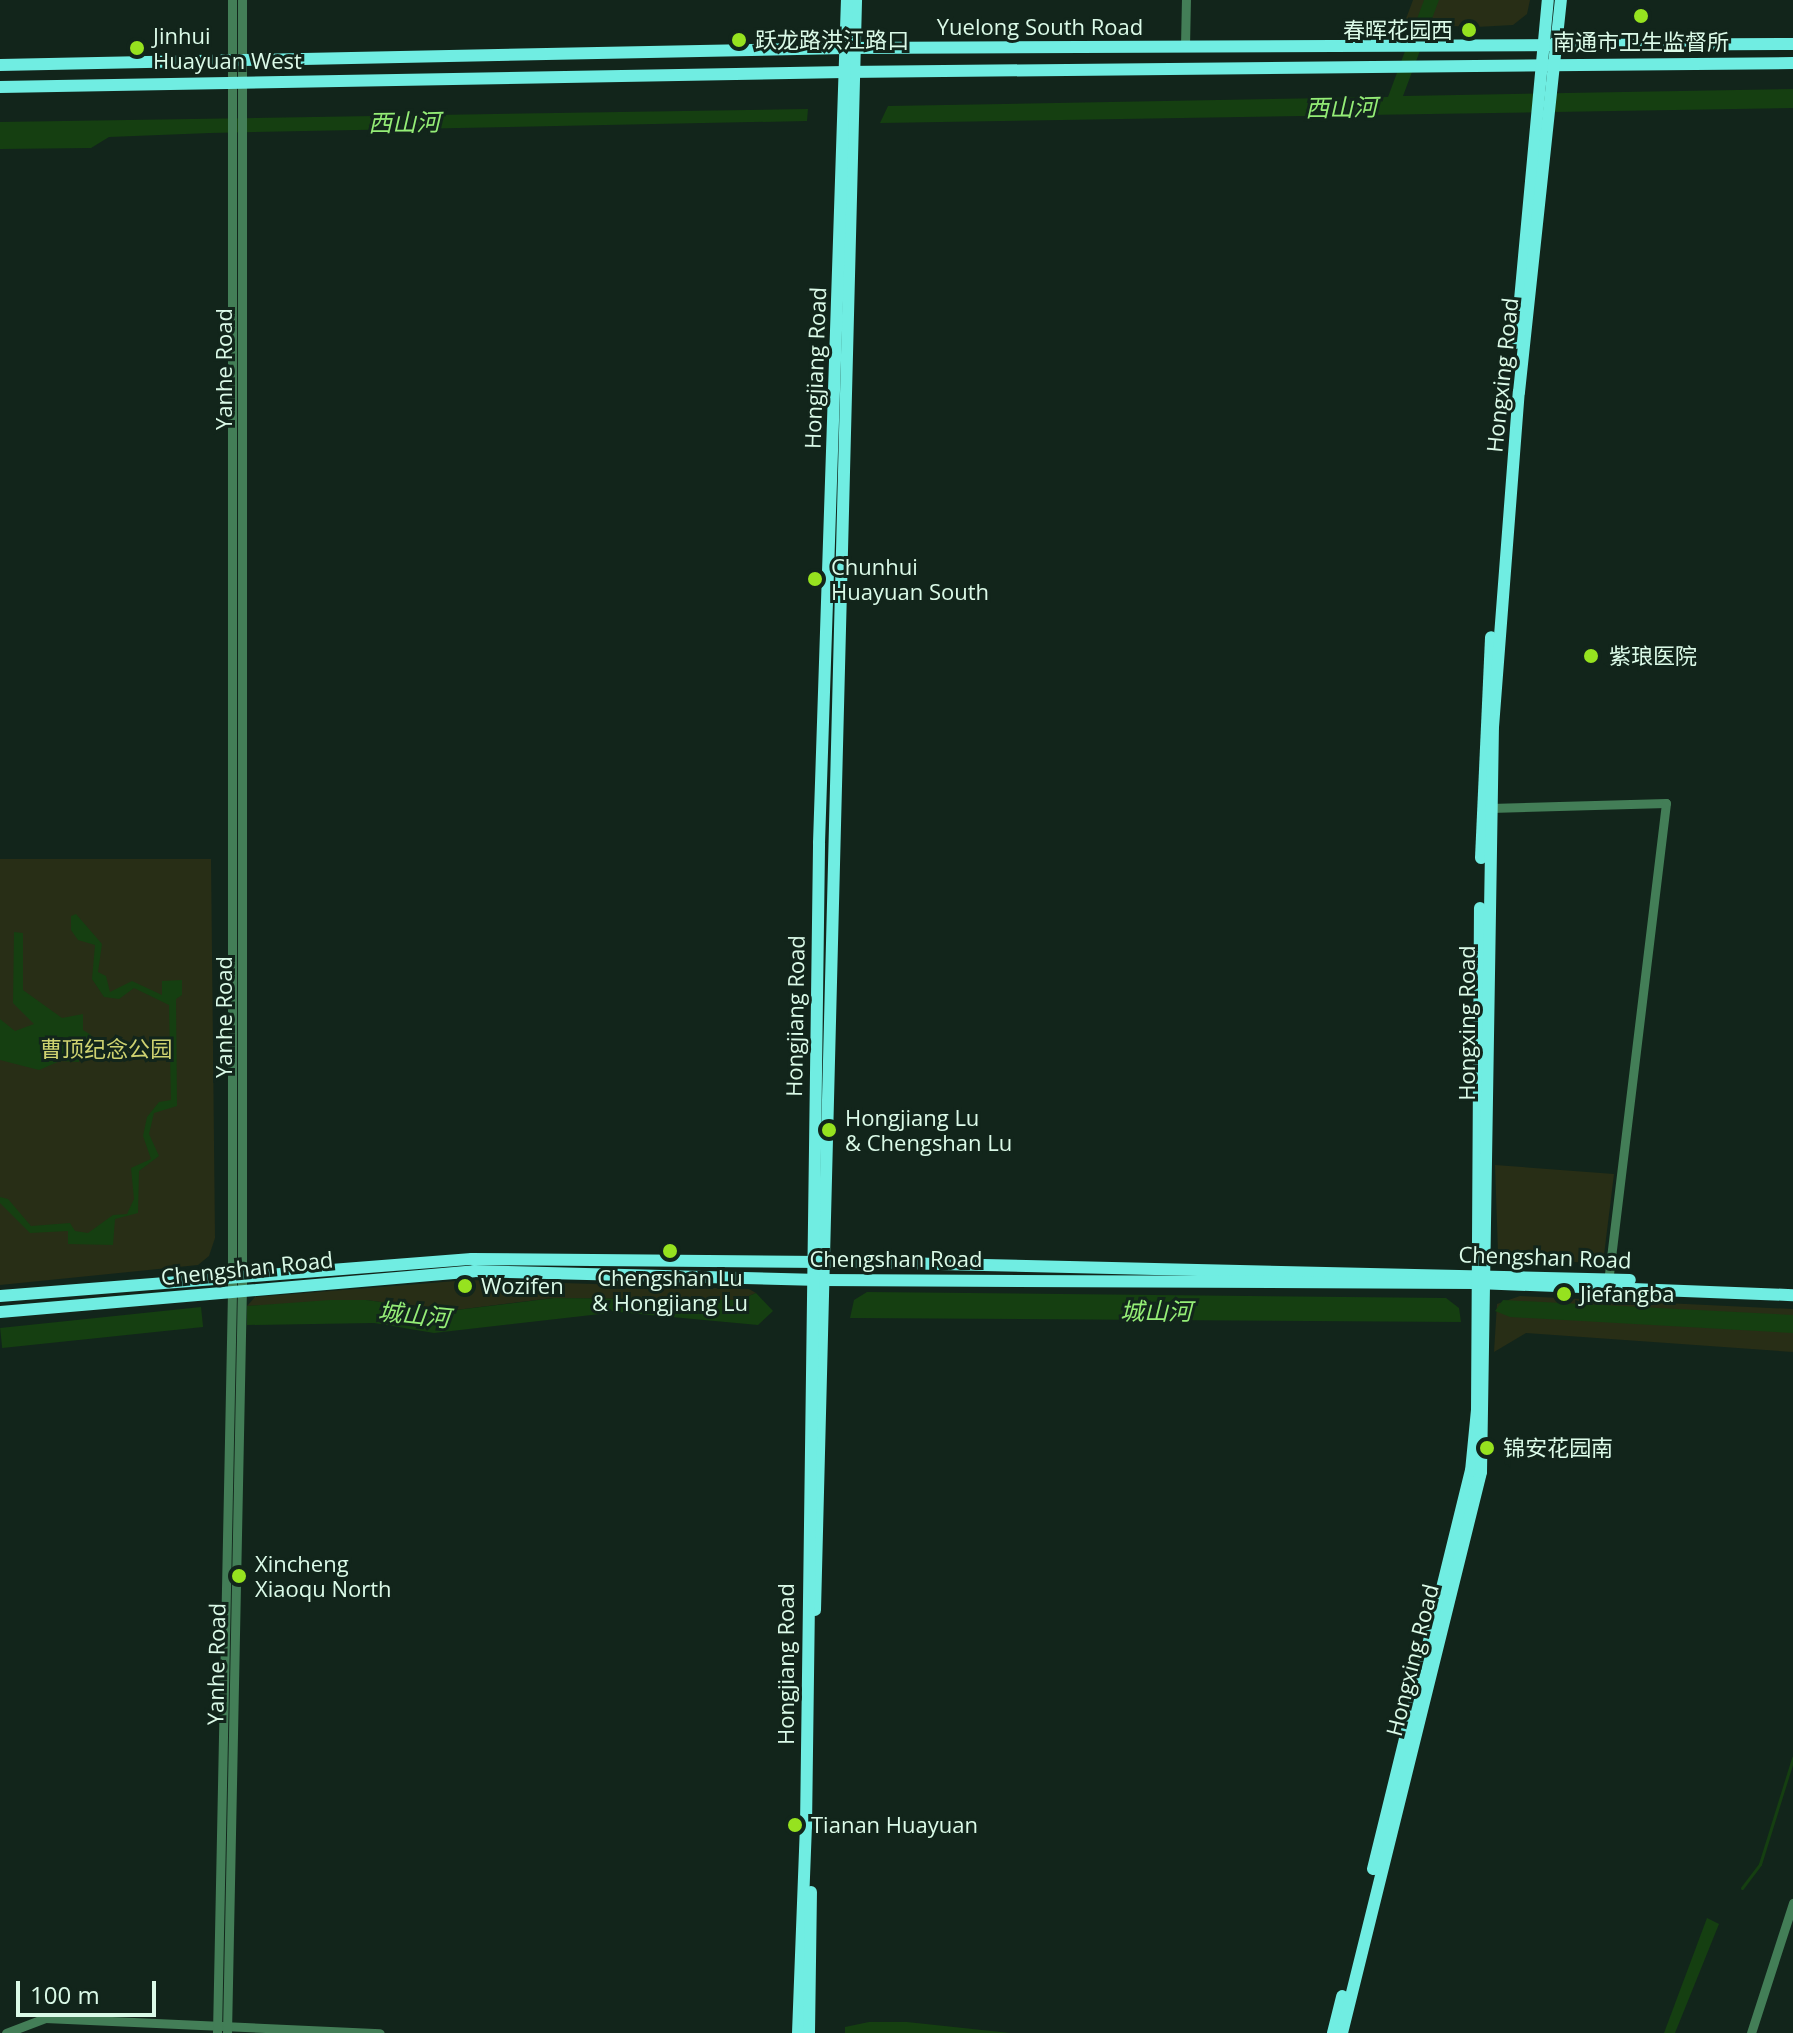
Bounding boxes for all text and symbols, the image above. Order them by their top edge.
marker: 南通市卫生监督所 [1632,7,1650,25]
street label: Yuelong South Road [937,14,1143,40]
place label: 春晖花园西 [1343,17,1453,43]
marker: 春晖花园西 [1460,21,1478,39]
place label: Jinhui Huayuan West [153,22,302,74]
place label: 跃龙路洪江路口 [755,27,909,53]
place label: 南通市卫生监督所 [1553,29,1729,55]
marker: 跃龙路洪江路口 [730,31,748,49]
marker: Jinhui Huayuan West [128,39,146,57]
water label: 西山河 [1305,92,1377,122]
water label: 西山河 [368,107,440,137]
street label: Hongjiang Road [799,287,831,449]
street label: Hongxing Road [1481,296,1523,454]
street label: Yanhe Road [211,308,237,430]
place label: Chunhui Huayuan South [831,553,989,604]
marker: Chunhui Huayuan South [806,570,824,588]
place label: 紫琅医院 [1609,643,1697,669]
marker: 紫琅医院 [1580,645,1602,667]
street label: Hongjiang Road [780,935,810,1097]
street label: Hongxing Road [1454,945,1480,1101]
street label: Yanhe Road [211,956,237,1078]
park label: 曹顶纪念公园 [40,1036,172,1062]
place label: Hongjiang Lu & Chengshan Lu [845,1104,1012,1156]
marker: Hongjiang Lu & Chengshan Lu [820,1121,838,1139]
street label: Chengshan Road [1458,1241,1632,1273]
marker: Chengshan Lu & Hongjiang Lu [661,1242,679,1260]
street label: Chengshan Road [160,1246,334,1290]
street label: Chengshan Road [809,1246,983,1272]
place label: Chengshan Lu & Hongjiang Lu [592,1264,748,1316]
place label: Wozifen [481,1273,564,1299]
marker: Wozifen [456,1277,474,1295]
place label: Jiefangba [1580,1281,1675,1307]
marker: Jiefangba [1555,1285,1573,1303]
water label: 城山河 [377,1296,451,1332]
water label: 城山河 [1120,1297,1192,1325]
place label: 锦安花园南 [1503,1435,1613,1461]
marker: 锦安花园南 [1478,1439,1496,1457]
place label: Xincheng Xiaoqu North [255,1550,392,1602]
marker: Xincheng Xiaoqu North [230,1567,248,1585]
street label: Hongxing Road [1380,1581,1444,1739]
street label: Hongjiang Road [773,1583,799,1745]
street label: Yanhe Road [202,1603,230,1725]
place label: Tianan Huayuan [811,1812,978,1838]
marker: Tianan Huayuan [786,1816,804,1834]
scale bar [20,1965,160,2015]
text: 100 m [30,1978,100,2011]

